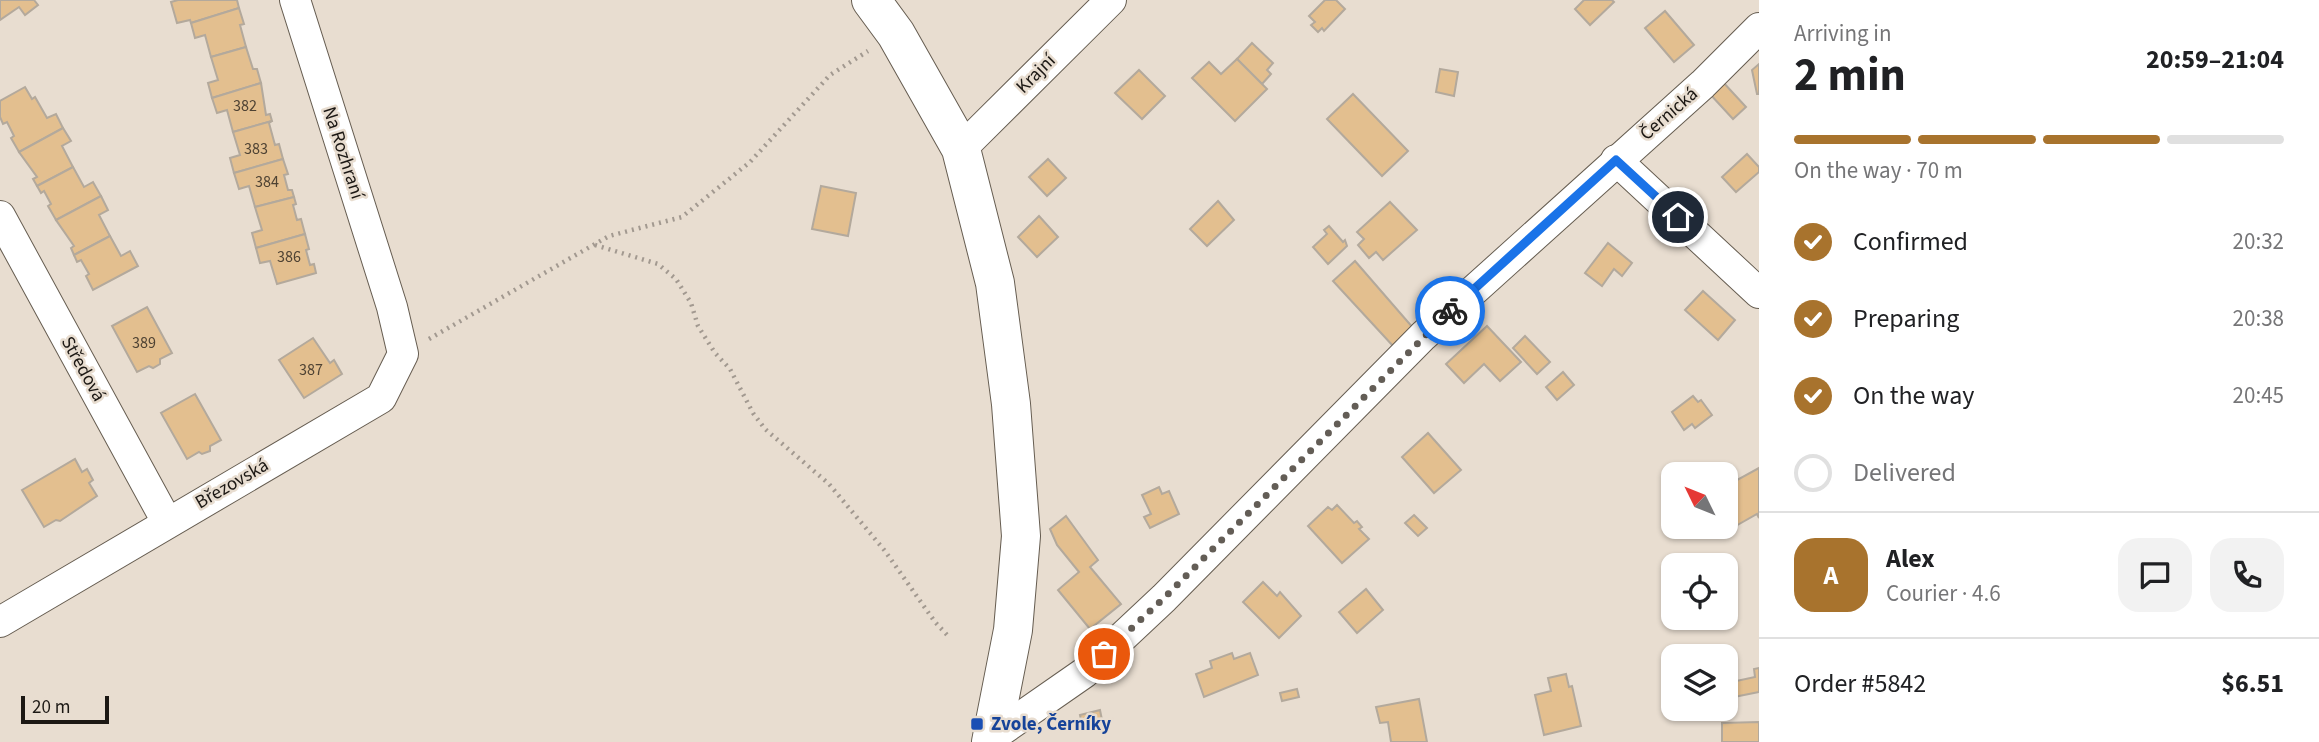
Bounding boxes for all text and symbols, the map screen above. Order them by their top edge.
text: Arriving in [1794,17,1892,50]
text: 20:59–21:04 [2146,41,2284,78]
text: 2 min [1794,43,1906,108]
street label: Krajní [1010,47,1063,100]
street label: Černická [1634,81,1704,147]
house number: 382 [233,95,257,117]
street label: Na Rozhraní [315,103,371,204]
house number: 383 [244,138,268,160]
text: On the way · 70 m [1794,154,1963,187]
house number: 384 [255,171,279,193]
pin [1648,187,1708,247]
icon: home [1659,198,1697,236]
icon: check [1794,223,1832,261]
text: Confirmed [1853,223,1968,260]
text: 20:32 [2233,225,2284,258]
house number: 386 [277,246,301,268]
courier [1415,276,1485,346]
icon: bike [1431,292,1469,330]
icon: check [1794,300,1832,338]
text: Preparing [1853,300,1959,337]
text: 20:38 [2233,302,2284,335]
street label: Středová [54,331,112,407]
house number: 389 [132,332,156,354]
house number: 387 [299,359,323,381]
icon: check [1794,377,1832,415]
text: On the way [1853,377,1974,414]
text: 20:45 [2233,379,2284,412]
street label: Březovská [190,452,274,516]
text: Delivered [1853,454,1956,491]
north arrow [1661,462,1738,539]
map controls [1661,462,1738,721]
button: chat [2118,538,2192,612]
button: phone [2210,538,2284,612]
text: Alex [1886,540,1935,577]
button: locate [1661,553,1738,630]
text: A [1824,557,1838,594]
text: Courier · 4.6 [1886,577,2001,610]
pin [1074,624,1134,684]
icon: bag [1085,635,1123,673]
button: layers [1661,644,1738,721]
text: Order #5842 [1794,665,1926,702]
text: $6.51 [2221,665,2284,702]
scale bar [21,693,108,725]
text: 20 m [32,694,70,721]
place label: Zvole, Černíky [991,711,1111,738]
marker: Zvole, Černíky [969,716,985,732]

